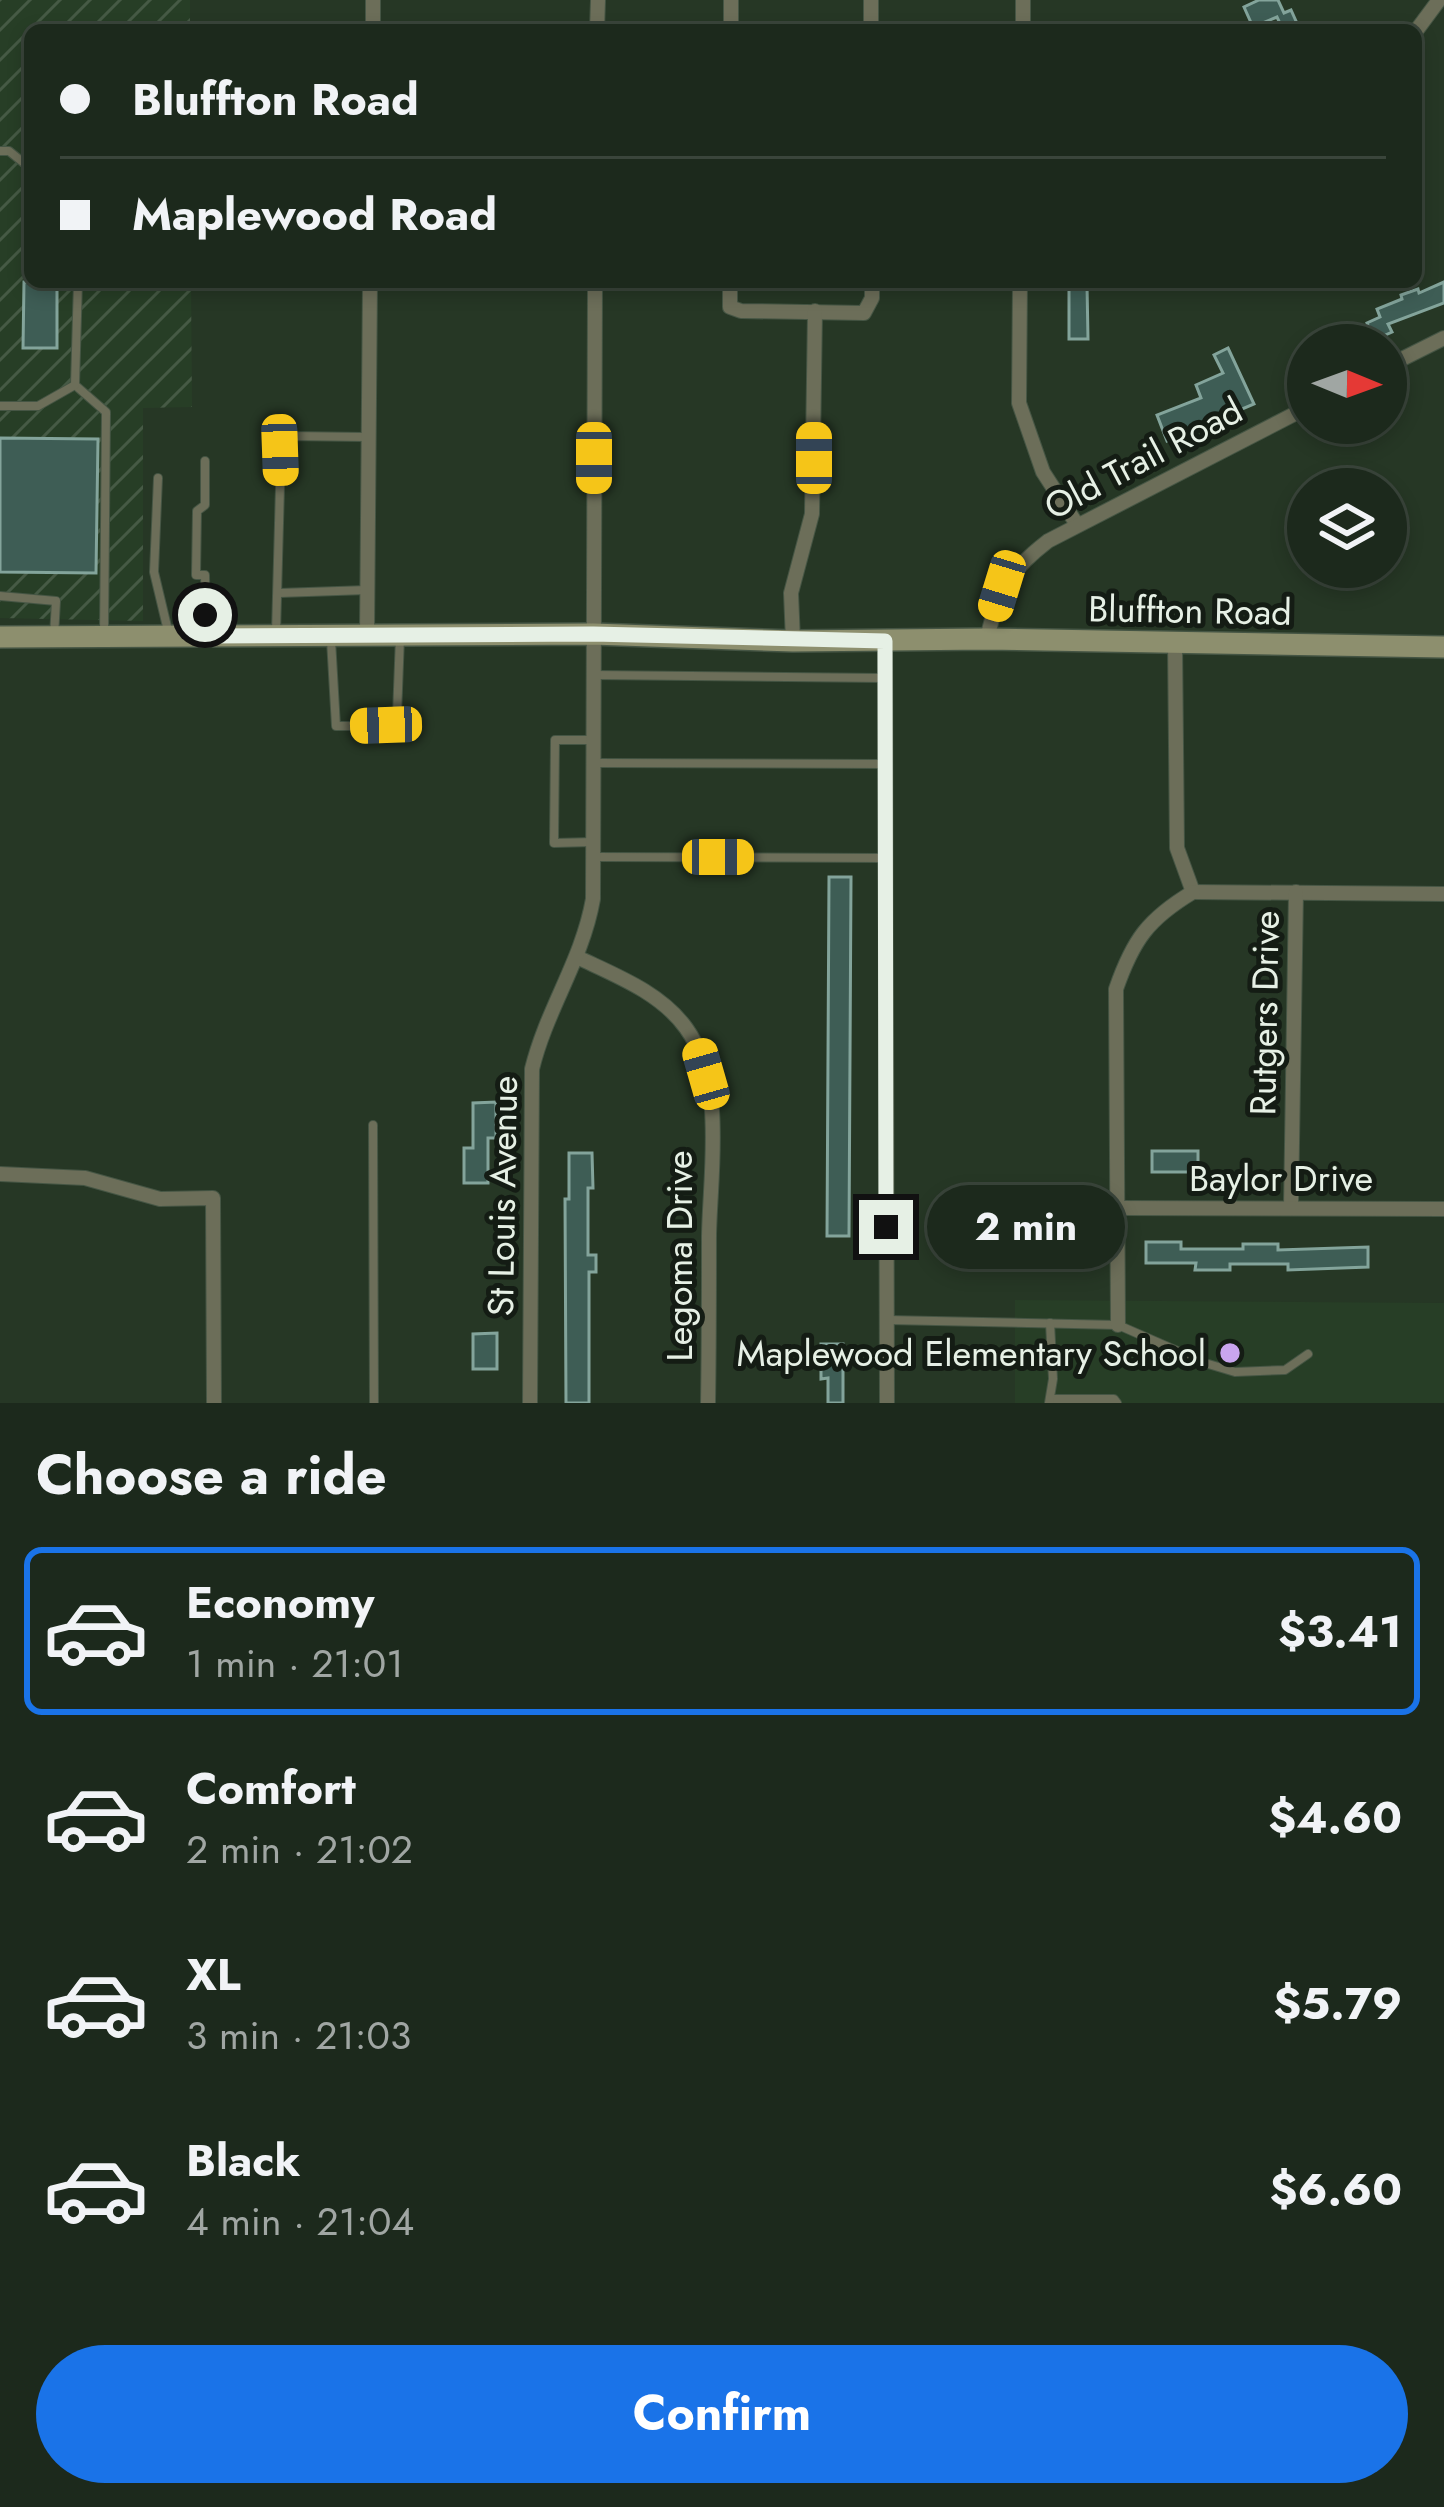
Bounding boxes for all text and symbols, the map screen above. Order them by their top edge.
text: Bluffton Road [132,67,419,132]
text: Maplewood Road [132,182,497,247]
north arrow [1287,324,1407,444]
map controls [1287,324,1407,588]
street label: Old Trail Road [1035,384,1251,532]
car [261,413,299,487]
car [576,422,612,494]
car [796,422,832,494]
button: layers [1287,468,1407,588]
car [974,546,1030,626]
street label: Bluffton Road [1088,582,1292,638]
route start [178,588,232,642]
car [349,706,423,744]
car [682,839,754,875]
street label: Rutgers Drive [1236,910,1292,1116]
car [679,1034,733,1114]
street label: St Louis Avenue [474,1075,530,1317]
street label: Legoma Drive [653,1150,705,1362]
street label: Baylor Drive [1189,1152,1373,1204]
callout: 2 min [928,1185,1126,1269]
text: 2 min [975,1198,1077,1255]
route end [859,1200,913,1254]
place label: Maplewood Elementary School [737,1327,1206,1379]
marker: Maplewood Elementary School [1217,1340,1243,1366]
text: Choose a ride [36,1436,387,1514]
text: Economy [186,1570,374,1635]
icon: car [42,1577,150,1685]
text: $3.41 [1278,1599,1402,1664]
text: 1 min · 21:01 [186,1635,404,1692]
text: Comfort [186,1756,356,1821]
icon: car [42,1763,150,1871]
text: $4.60 [1268,1785,1402,1850]
text: 2 min · 21:02 [186,1821,413,1878]
text: XL [186,1942,241,2007]
icon: car [42,1949,150,2057]
text: $5.79 [1273,1971,1402,2036]
text: 3 min · 21:03 [186,2007,411,2064]
text: Black [186,2128,300,2193]
icon: car [42,2135,150,2243]
text: $6.60 [1270,2157,1402,2222]
text: 4 min · 21:04 [186,2193,414,2250]
button: Confirm [36,2345,1408,2483]

